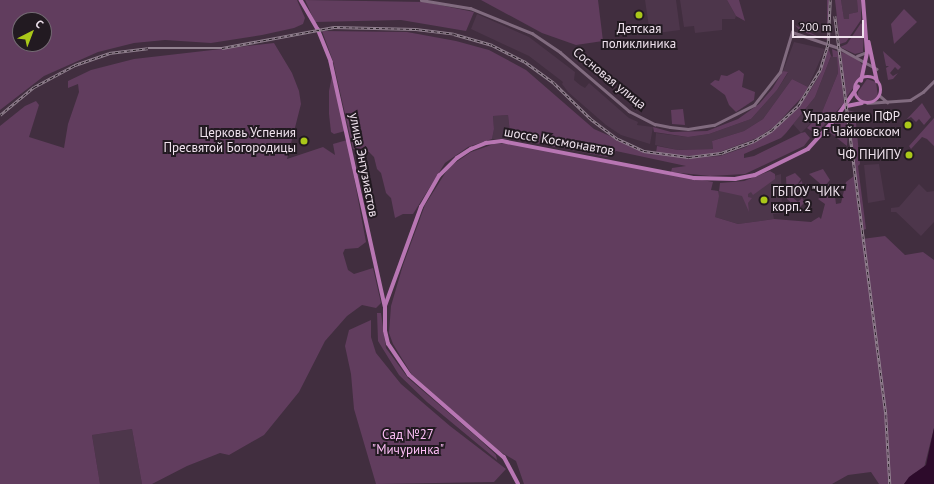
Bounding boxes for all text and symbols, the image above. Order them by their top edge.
marker: Детская поликлиника [633,9,645,21]
north arrow [12,12,52,52]
scale bar [794,12,866,38]
text: С [32,17,46,31]
text: 200 m [799,19,832,34]
place label: Детская поликлиника [602,22,676,53]
street label: Сосновая улица [569,45,649,113]
place label: Управление ПФР в г. Чайковском [803,110,900,141]
street label: улица Энтузиастов [345,112,381,218]
marker: Управление ПФР в г. Чайковском [903,120,913,130]
street label: шоссе Космонавтов [503,125,615,159]
place label: Церковь Успения Пресвятой Богородицы [163,126,296,157]
marker: Церковь Успения Пресвятой Богородицы [299,136,309,146]
place label: ЧФ ПНИПУ [838,147,901,163]
marker: ЧФ ПНИПУ [904,150,914,160]
place label: ГБПОУ "ЧИК" корп. 2 [772,185,846,216]
marker: ГБПОУ "ЧИК" корп. 2 [759,195,769,205]
park label: Сад №27 "Мичуринка" [372,428,444,459]

